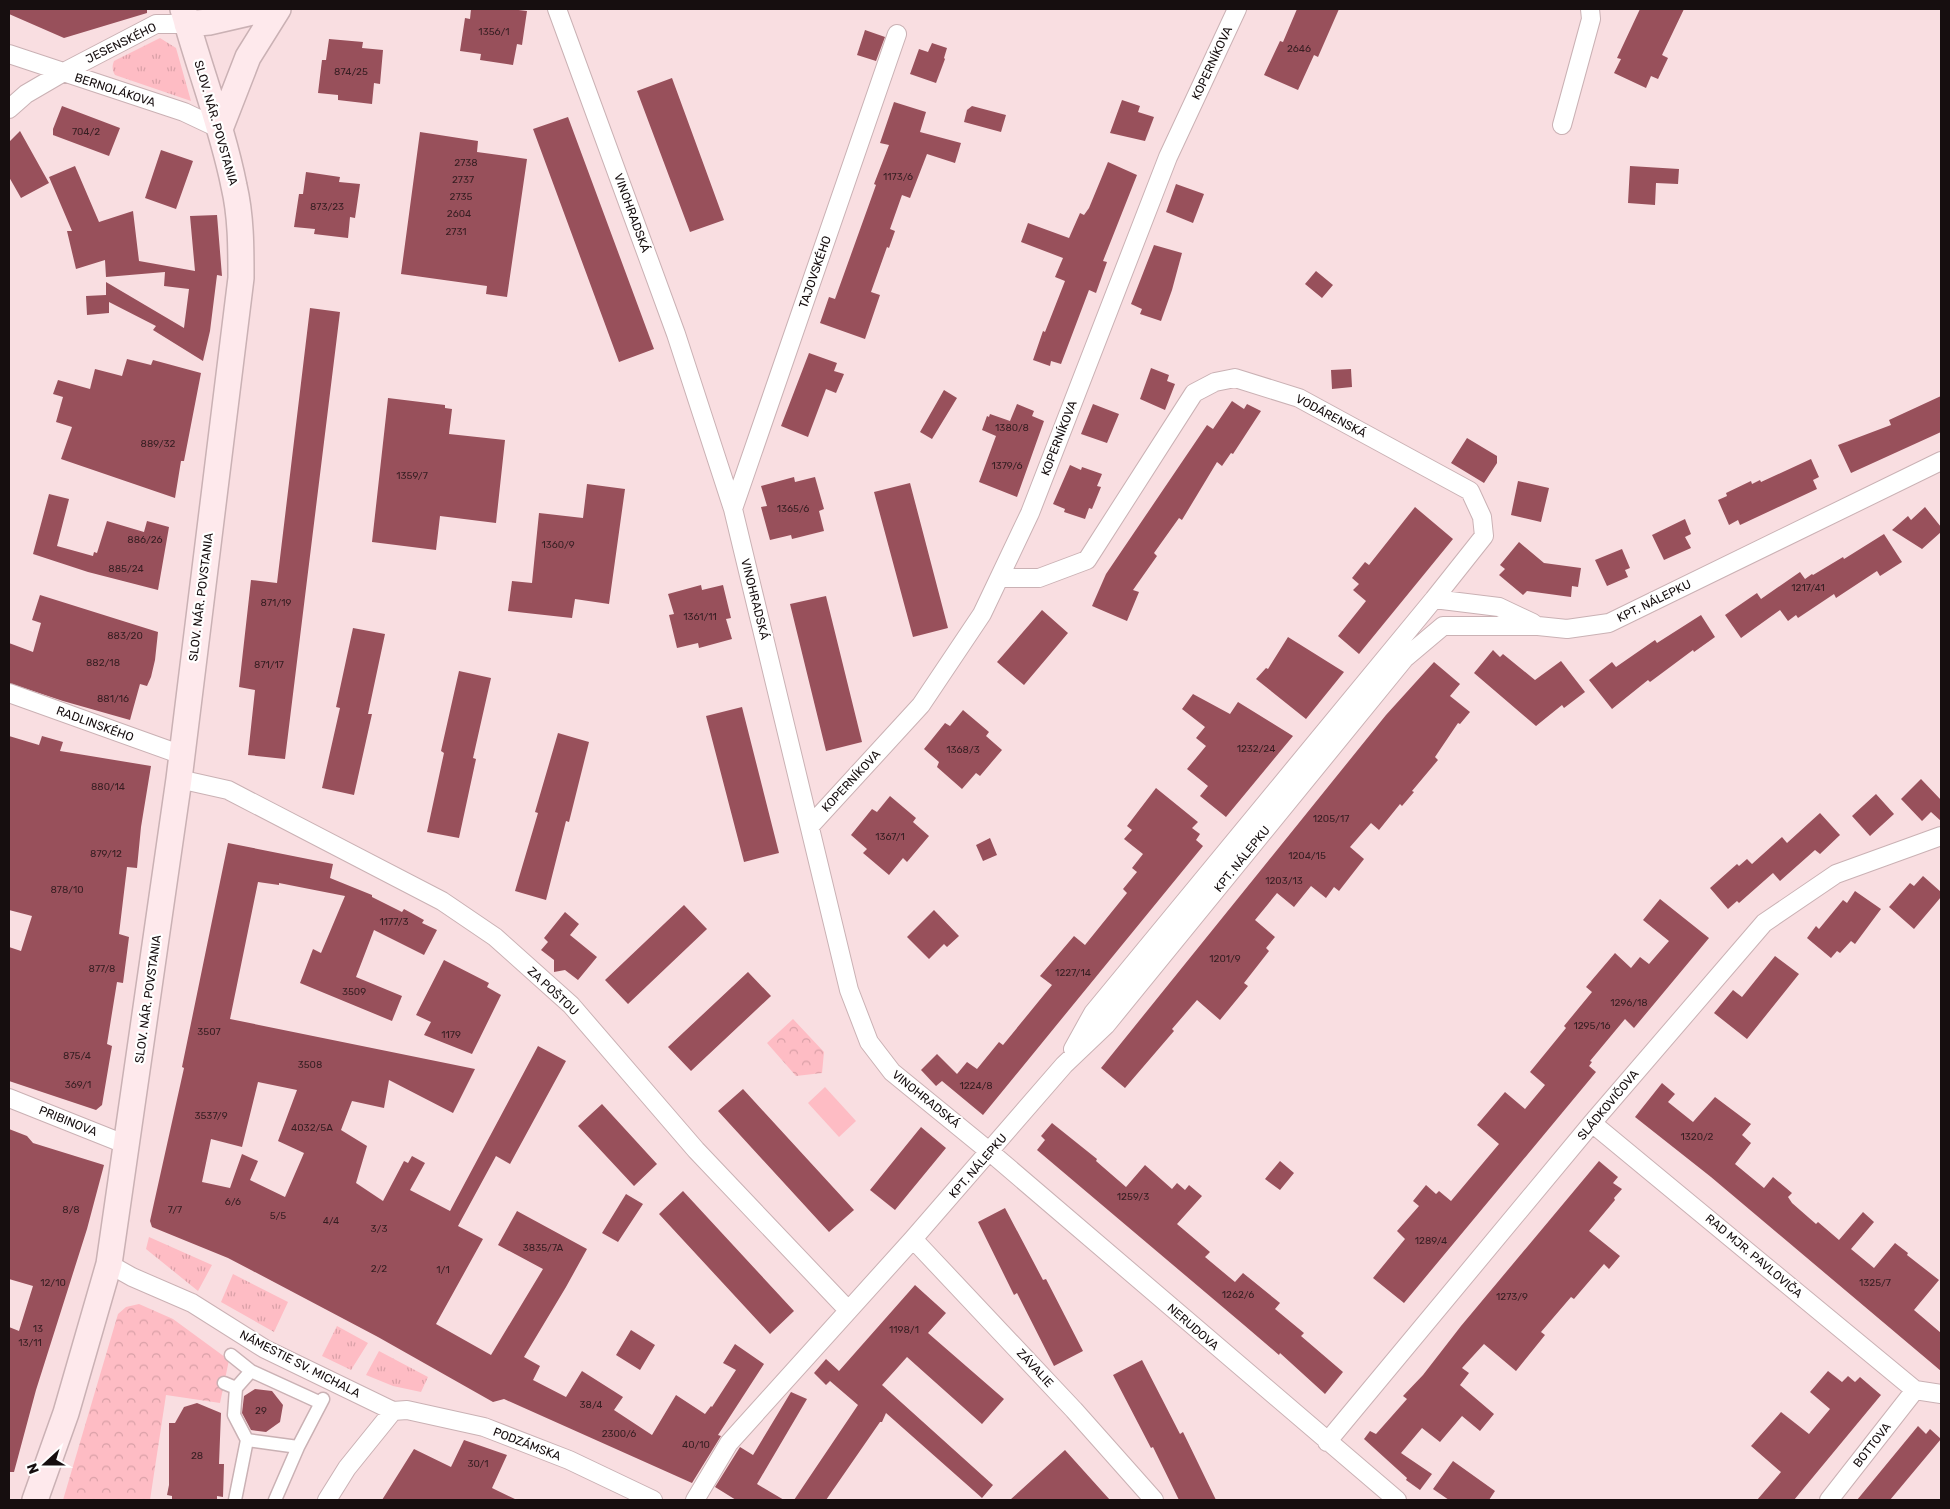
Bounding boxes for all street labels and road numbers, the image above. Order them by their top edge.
street label: JESENSKÉHO [84,20,158,66]
street label: KOPERNÍKOVA [1189,24,1235,102]
street label: SLOV. NÁR. POVSTANIA [191,59,241,187]
street label: BERNOLÁKOVA [73,70,157,110]
street label: VINOHRADSKÁ [611,172,653,254]
street label: TAJOVSKÉHO [796,234,834,310]
street label: VODÁRENSKÁ [1293,391,1369,441]
street label: KOPERNÍKOVA [1038,398,1080,478]
street label: SLOV. NÁR. POVSTANIA [186,532,216,662]
street label: VINOHRADSKÁ [738,557,772,641]
street label: KPT. NÁLEPKU [1615,577,1693,625]
street label: RADLINSKÉHO [54,704,136,744]
street label: KOPERNÍKOVA [819,747,883,815]
street label: KPT. NÁLEPKU [1211,823,1273,895]
street label: SLOV. NÁR. POVSTANIA [132,934,164,1064]
street label: ZA POŠTOU [525,964,581,1018]
street label: VINOHRADSKÁ [889,1067,963,1131]
street label: SLÁDKOVIČOVA [1575,1067,1641,1143]
street label: PRIBINOVA [37,1103,99,1139]
street label: KPT. NÁLEPKU [946,1131,1010,1201]
street label: RAD MJR. PAVLOVIČA [1703,1211,1805,1301]
street label: NERUDOVA [1164,1301,1222,1353]
street label: NÁMESTIE SV. MICHALA [237,1327,363,1401]
street label: ZÁVALIE [1014,1346,1056,1390]
street label: BOTTOVA [1850,1420,1894,1470]
street label: PODZÁMSKA [491,1425,563,1463]

